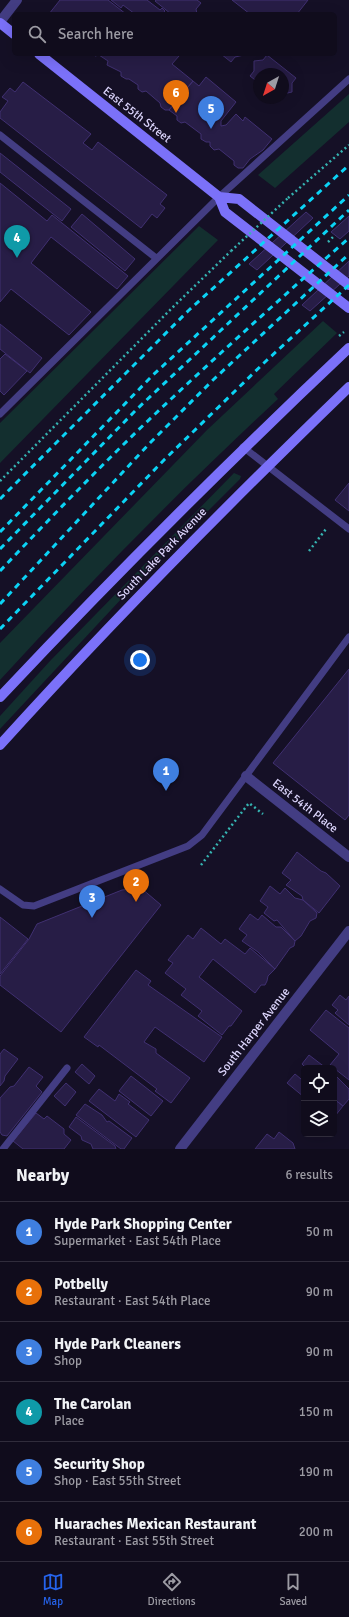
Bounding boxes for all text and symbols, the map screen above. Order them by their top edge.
search box [12,12,337,56]
icon: search [26,23,48,45]
text: Search here [58,25,134,43]
north arrow [253,68,289,104]
pin: 6 [163,80,189,113]
street label: East 55th Street [100,84,174,146]
pin: 5 [198,96,224,129]
pin: 4 [4,225,30,258]
street label: South Lake Park Avenue [114,505,210,603]
your location [130,650,150,670]
pin: 1 [153,758,179,791]
street label: East 54th Place [269,776,341,836]
pin: 2 [123,869,149,902]
pin: 3 [79,885,105,918]
street label: South Harper Avenue [215,985,293,1079]
map controls [301,1065,337,1137]
button: locate [301,1065,337,1101]
button: layers [301,1101,337,1137]
text: Nearby [16,1165,69,1186]
text: 6 results [285,1167,333,1183]
text: Hyde Park Shopping Center [54,1215,232,1233]
text: 1 [25,1224,33,1240]
text: 50 m [306,1224,333,1240]
text: Supermarket · East 54th Place [54,1233,221,1249]
text: Potbelly [54,1275,108,1293]
text: 2 [25,1284,33,1300]
text: 90 m [306,1284,333,1300]
text: Restaurant · East 54th Place [54,1293,210,1309]
text: Hyde Park Cleaners [54,1335,181,1353]
text: 3 [25,1344,33,1360]
text: 90 m [306,1344,333,1360]
text: Shop [54,1353,82,1369]
text: The Carolan [54,1395,132,1413]
text: 4 [25,1404,33,1420]
text: 150 m [299,1404,333,1420]
text: Place [54,1413,84,1429]
text: Security Shop [54,1455,145,1473]
text: 5 [25,1464,33,1480]
text: 190 m [299,1464,333,1480]
text: Shop · East 55th Street [54,1473,181,1489]
text: Huaraches Mexican Restaurant [54,1515,256,1533]
text: 6 [25,1524,33,1540]
text: 200 m [299,1524,333,1540]
text: Restaurant · East 55th Street [54,1533,214,1549]
tab: Map [42,1571,64,1608]
tab: Directions [148,1571,196,1608]
tab: Saved [279,1571,307,1608]

